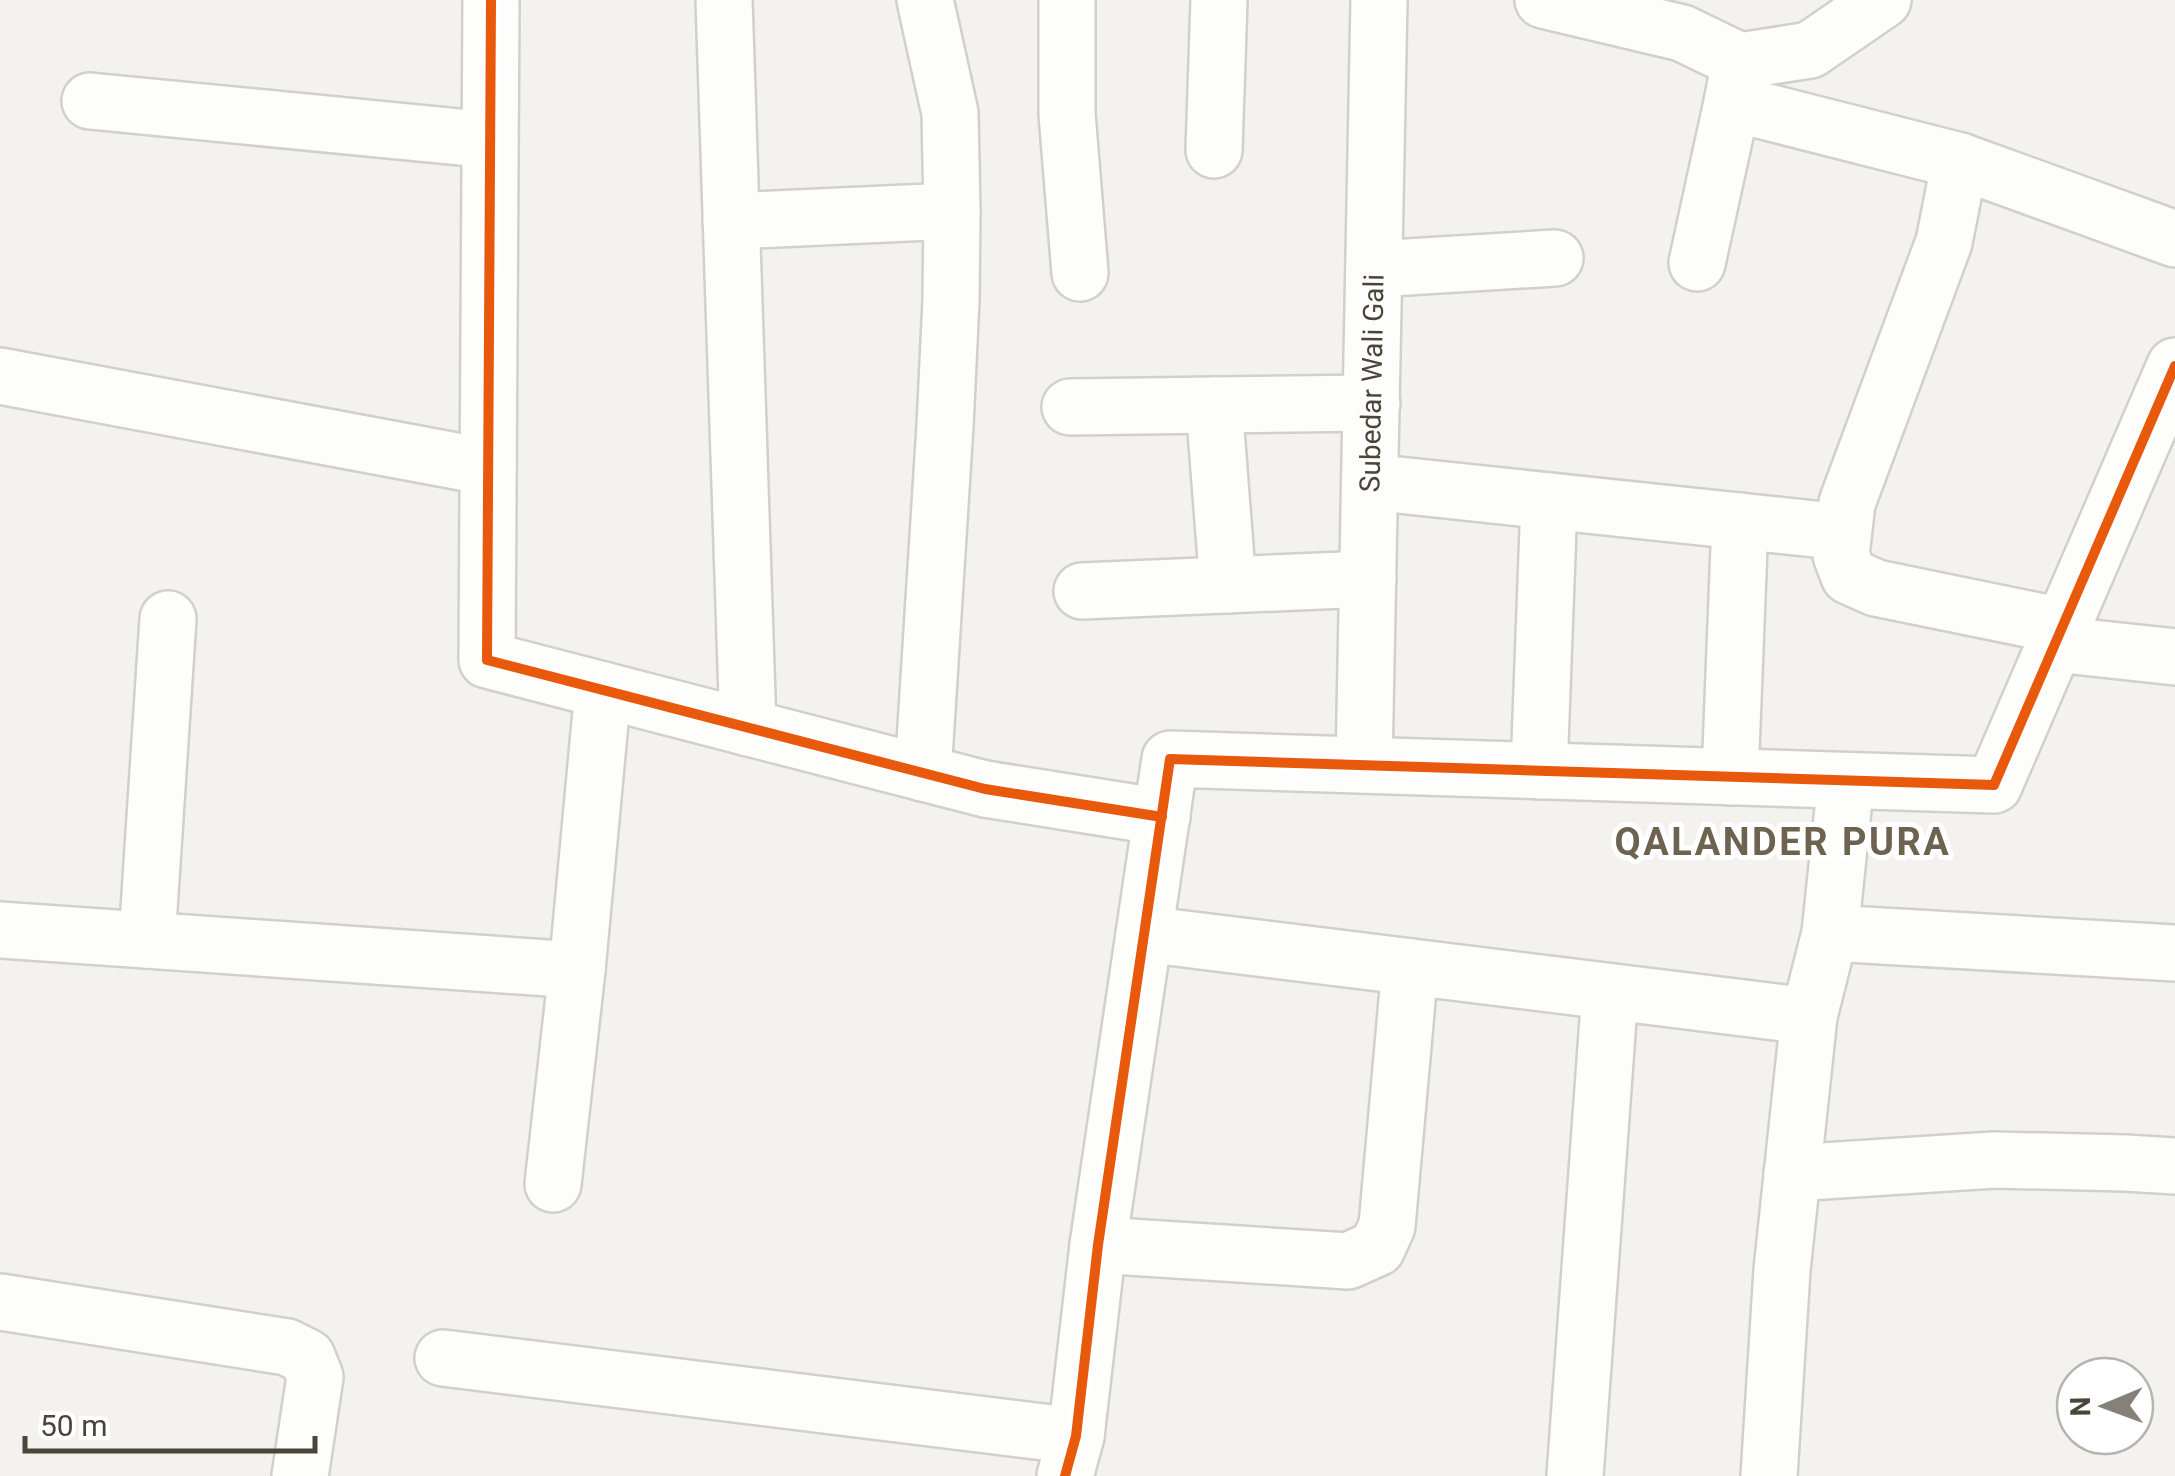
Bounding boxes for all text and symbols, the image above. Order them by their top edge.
street label: Subedar Wali Gali [1353,274,1390,493]
district label: QALANDER PURA [1615,820,1951,864]
north arrow [2055,1356,2155,1456]
scale bar [25,1391,315,1453]
text: N [2064,1396,2097,1417]
text: 50 m [40,1408,107,1443]

